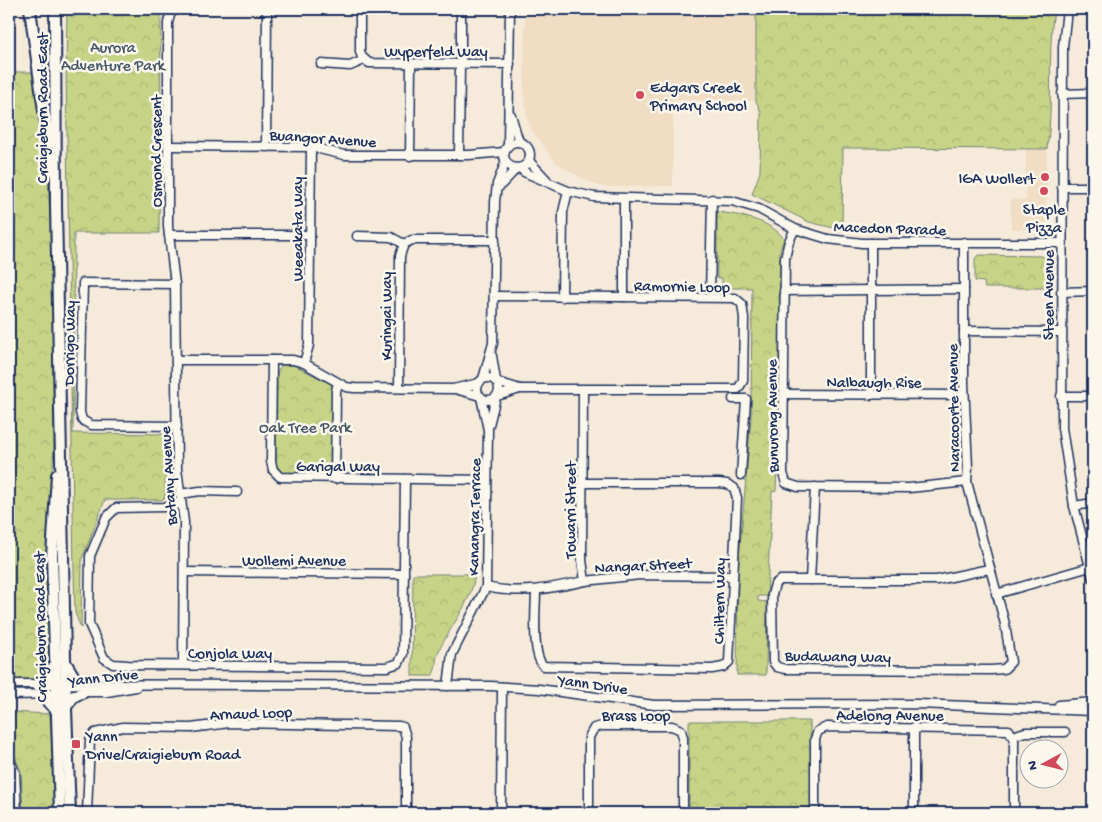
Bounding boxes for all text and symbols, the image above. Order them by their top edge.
street label: Craigieburn Road East [35,31,54,183]
park label: Aurora Adventure Park [61,40,167,77]
street label: Wyperfeld Way [384,44,488,63]
place label: Edgars Creek Primary School [649,80,747,117]
marker: Edgars Creek Primary School [634,89,646,101]
street label: Osmond Crescent [149,93,168,207]
street label: Buangor Avenue [268,127,378,154]
place label: IGA Wollert [958,171,1036,190]
marker: IGA Wollert [1039,171,1051,183]
street label: Weeakata Way [290,177,309,281]
marker: Staple Pizza [1038,185,1050,197]
place label: Staple Pizza [1023,202,1066,239]
street label: Macedon Parade [833,219,947,242]
street label: Steen Avenue [1041,249,1060,340]
street label: Kuringai Way [379,272,398,360]
street label: Ramornie Loop [634,278,730,299]
street label: Dorrigo Way [61,300,82,387]
street label: Naracoorte Avenue [945,343,966,472]
street label: Bunurong Avenue [764,358,785,474]
street label: Nalbaugh Rise [826,375,922,394]
park label: Oak Tree Park [259,420,353,439]
street label: Botany Avenue [158,425,184,527]
street label: Kanangra Terrace [466,457,487,576]
street label: Garigal Way [296,459,380,478]
street label: Towarri Street [563,460,582,560]
street label: Craigieburn Road East [32,550,53,702]
street label: Wollemi Avenue [242,553,347,572]
street label: Nangar Street [594,555,694,580]
street label: Chiltern Way [711,558,732,644]
street label: Conjola Way [188,646,272,665]
street label: Budawang Way [784,648,891,669]
street label: Yann Drive [65,666,140,693]
street label: Yann Drive [554,672,629,701]
street label: Arnaud Loop [210,705,293,726]
street label: Brass Loop [601,708,670,727]
street label: Adelong Avenue [836,708,944,727]
place label: Yann Drive/Craigieburn Road [84,729,242,766]
marker: Yann Drive/Craigieburn Road [70,738,82,750]
north arrow [1020,740,1070,790]
text: N [1025,760,1043,771]

